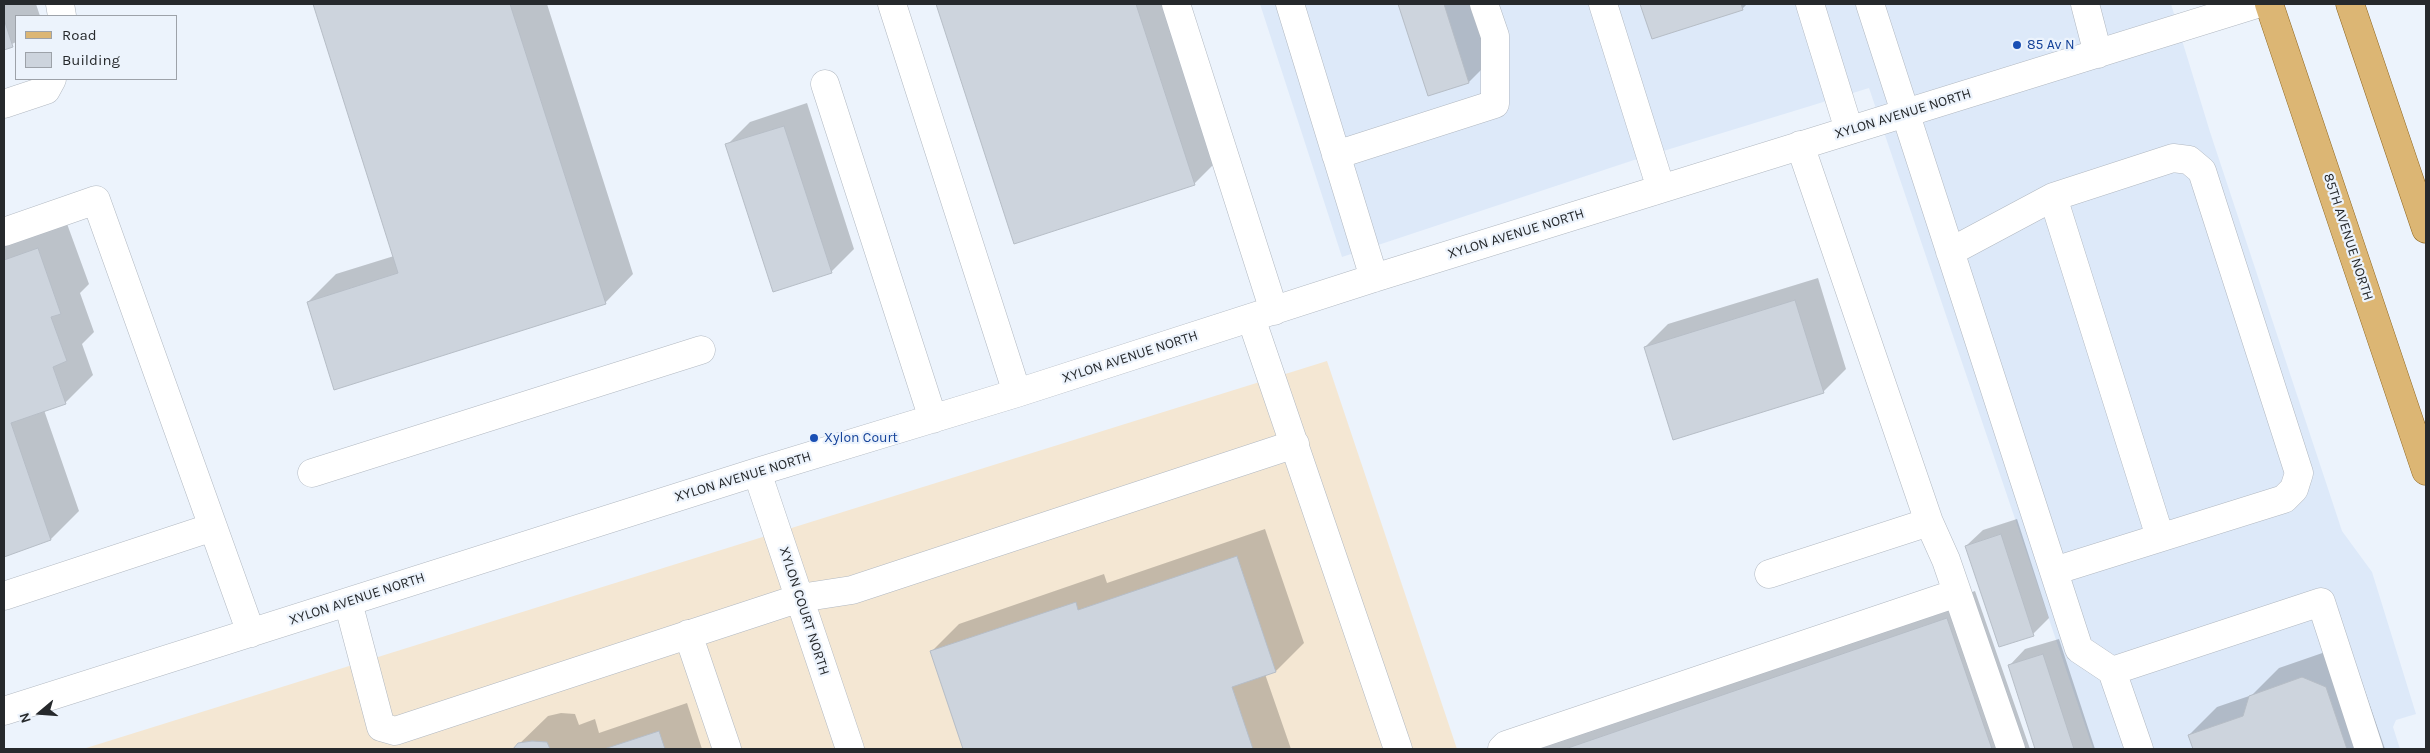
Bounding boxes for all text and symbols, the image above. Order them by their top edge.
legend [15,15,178,80]
text: Road [62,26,97,44]
place label: 85 Av N [2027,37,2075,53]
marker: 85 Av N [2011,39,2023,51]
text: Building [62,51,120,69]
street label: XYLON AVENUE NORTH [1833,85,1973,143]
street label: 85TH AVENUE NORTH [2319,171,2377,303]
street label: XYLON AVENUE NORTH [1446,205,1586,263]
street label: XYLON AVENUE NORTH [1060,327,1200,387]
place label: Xylon Court [824,430,898,446]
marker: Xylon Court [808,432,820,444]
street label: XYLON AVENUE NORTH [673,448,813,506]
street label: XYLON COURT NORTH [775,545,833,677]
street label: XYLON AVENUE NORTH [287,569,427,629]
north arrow [15,688,65,738]
text: N [16,710,35,725]

